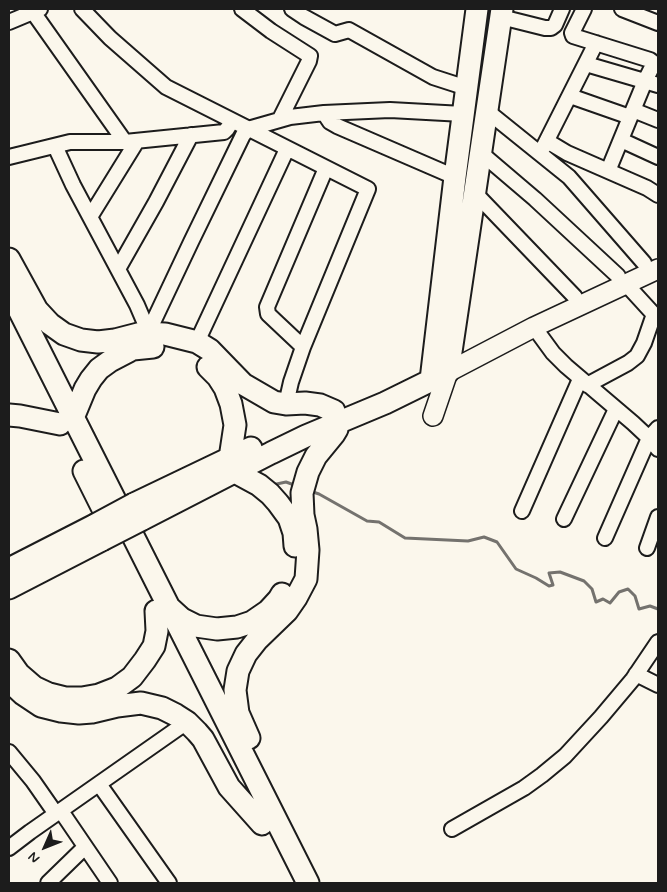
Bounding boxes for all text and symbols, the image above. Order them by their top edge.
north arrow [20,822,70,872]
text: N [25,848,44,867]

